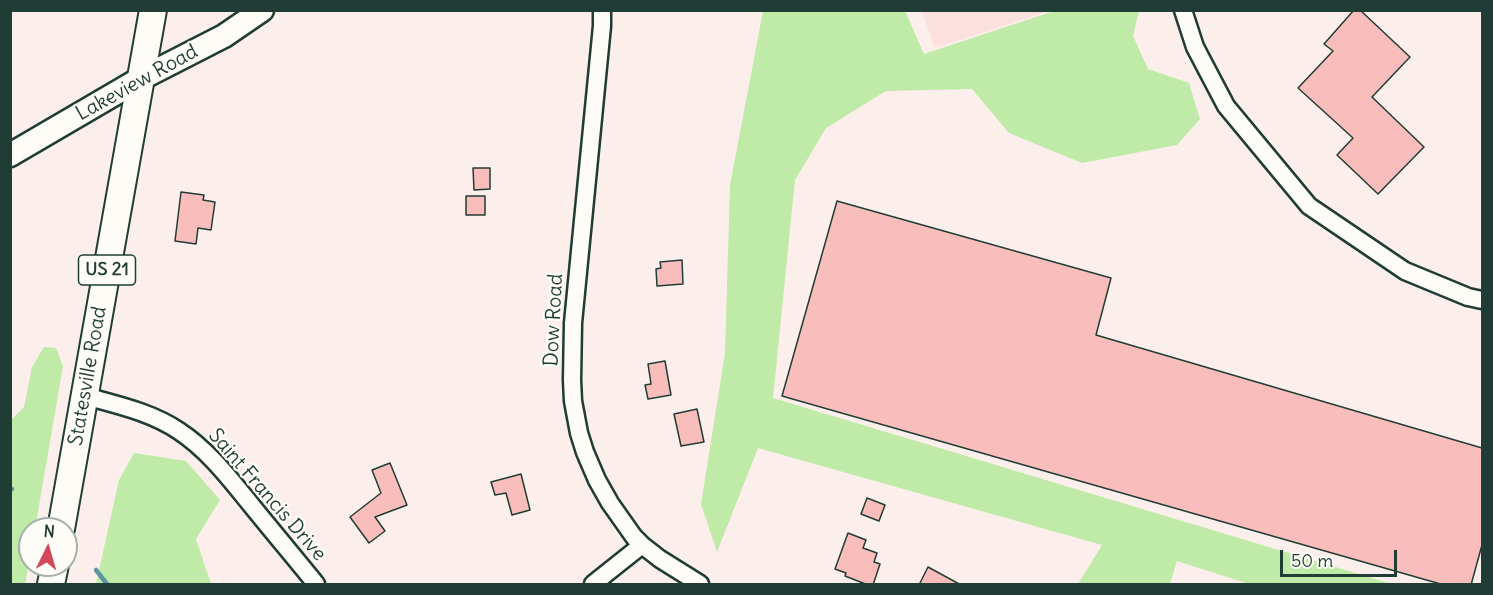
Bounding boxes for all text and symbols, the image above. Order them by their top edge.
street label: Lakeview Road [72,40,202,126]
road number: US 21 [78,255,136,285]
street label: Dow Road [540,273,568,367]
street label: Statesville Road [64,305,112,447]
street label: Saint Francis Drive [203,424,331,566]
north arrow [18,517,78,577]
text: N [43,521,56,542]
scale bar [1283,538,1400,576]
text: 50 m [1291,549,1333,572]

